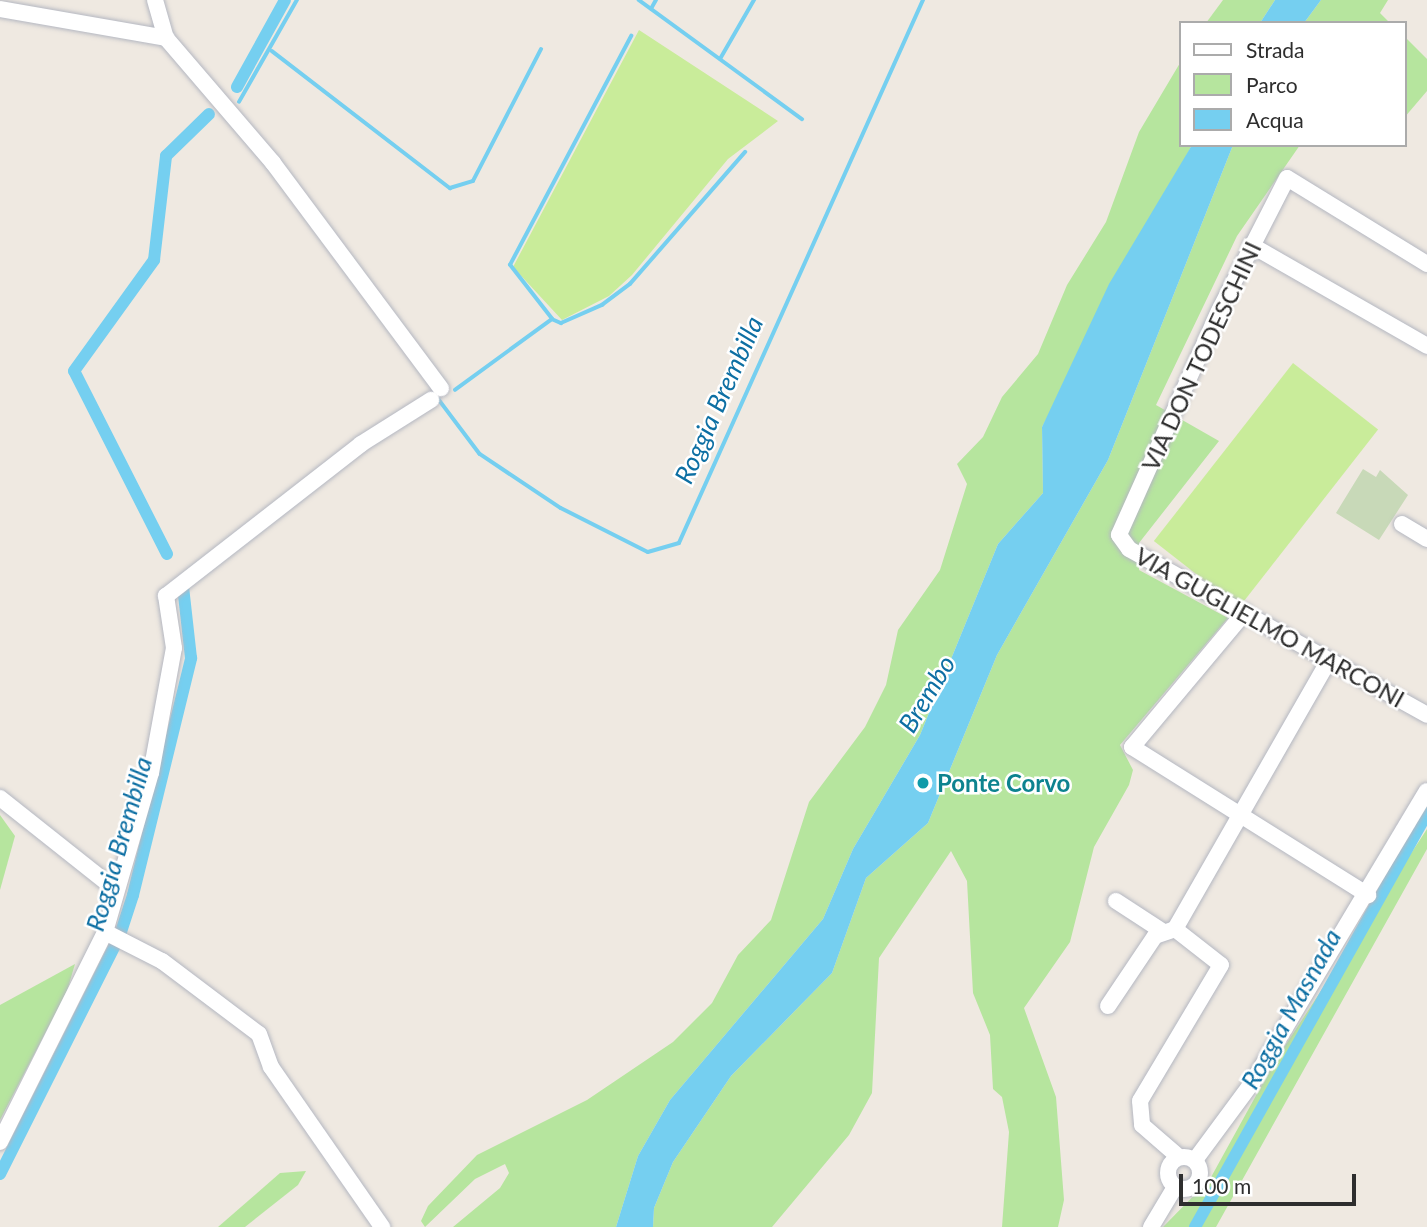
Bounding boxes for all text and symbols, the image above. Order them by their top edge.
legend [1178,21,1406,147]
text: Strada [1246,37,1305,62]
text: Parco [1246,72,1298,97]
text: Acqua [1246,107,1304,132]
street label: VIA DON TODESCHINI [1135,236,1267,476]
water label: Roggia Brembilla [668,312,770,488]
street label: VIA GUGLIELMO MARCONI [1130,541,1410,713]
water label: Brembo [892,650,962,738]
water label: Roggia Brembilla [79,753,159,935]
place label: Ponte Corvo [937,769,1070,797]
marker: Ponte Corvo [915,775,931,791]
water label: Roggia Masnada [1234,924,1348,1094]
scale bar [1182,1160,1359,1204]
text: 100 m [1192,1173,1251,1198]

